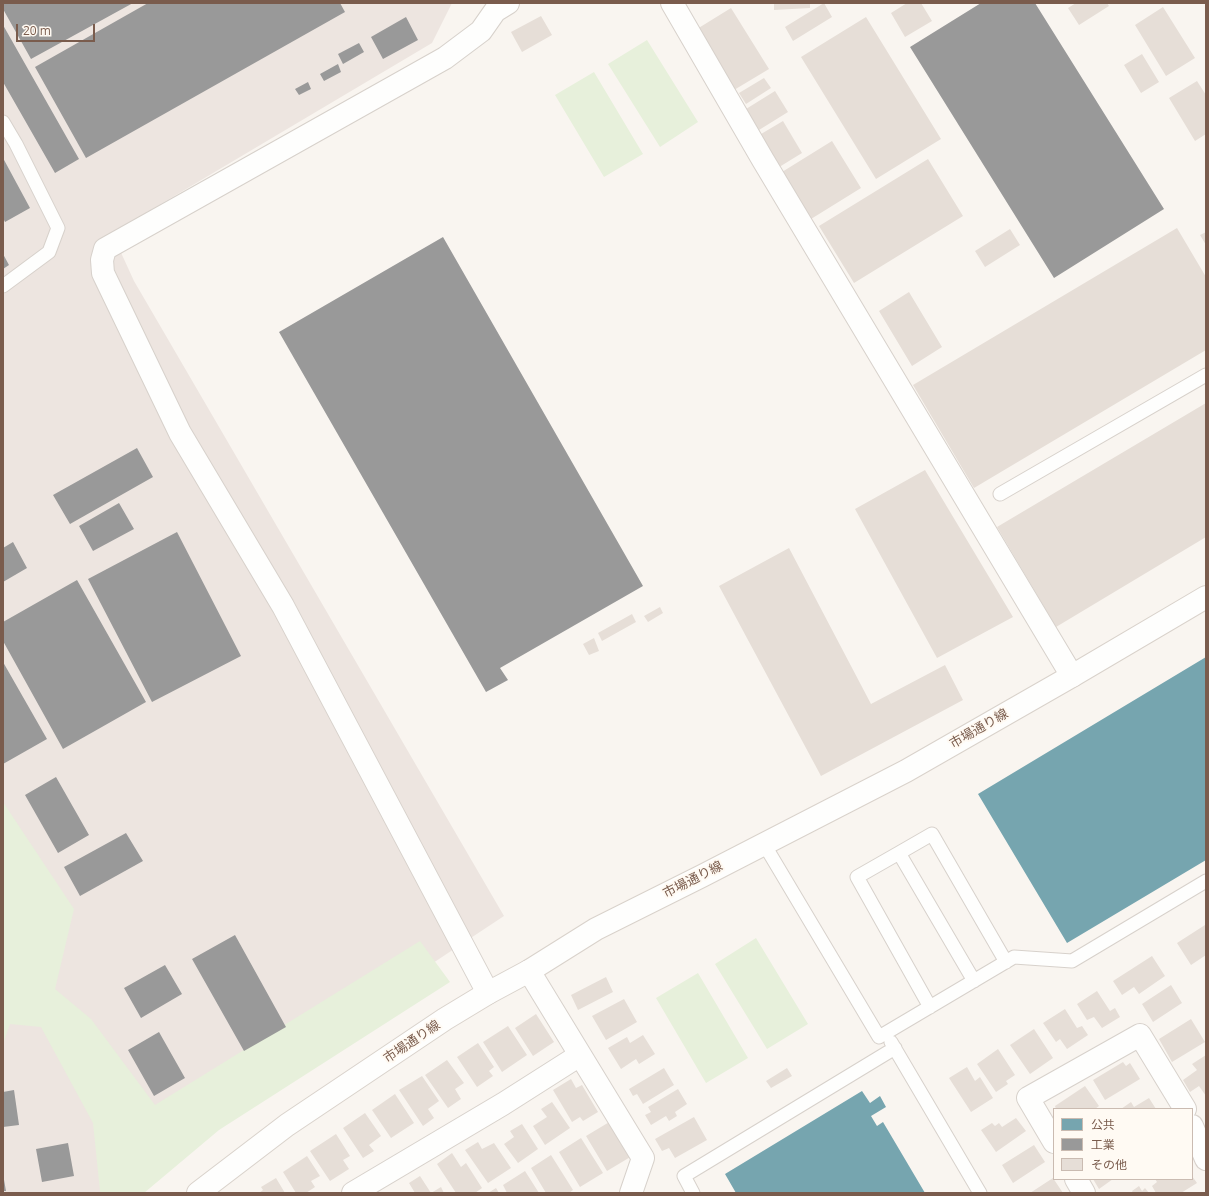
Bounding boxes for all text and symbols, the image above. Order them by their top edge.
scale bar [18,16,97,42]
text: 20 m [23,22,51,39]
street label: 市場通り線 [947,706,1011,752]
street label: 市場通り線 [661,858,725,902]
street label: 市場通り線 [381,1017,443,1067]
legend [1053,1108,1193,1180]
text: 公共 [1091,1116,1115,1133]
text: 工業 [1091,1136,1115,1153]
text: その他 [1091,1156,1127,1173]

